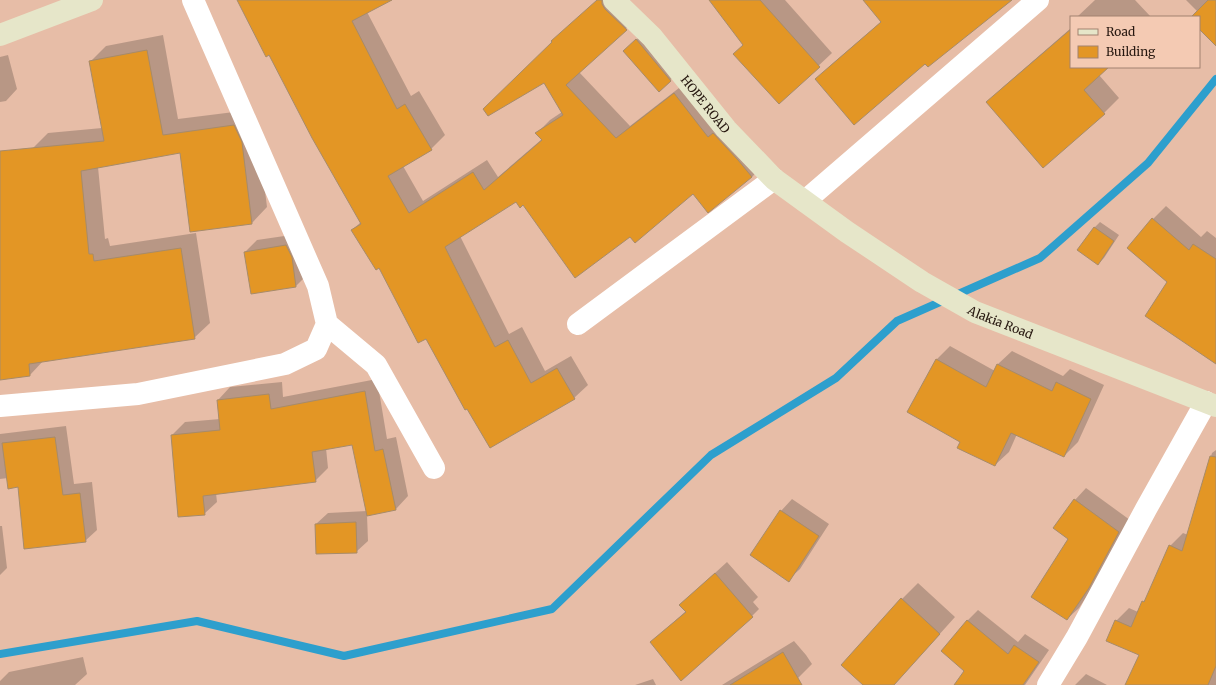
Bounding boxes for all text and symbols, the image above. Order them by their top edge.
legend [1070,16,1200,68]
text: Road [1106,24,1135,39]
text: Building [1106,44,1156,59]
street label: HOPE ROAD [678,72,734,136]
street label: Alakia Road [964,301,1035,341]

